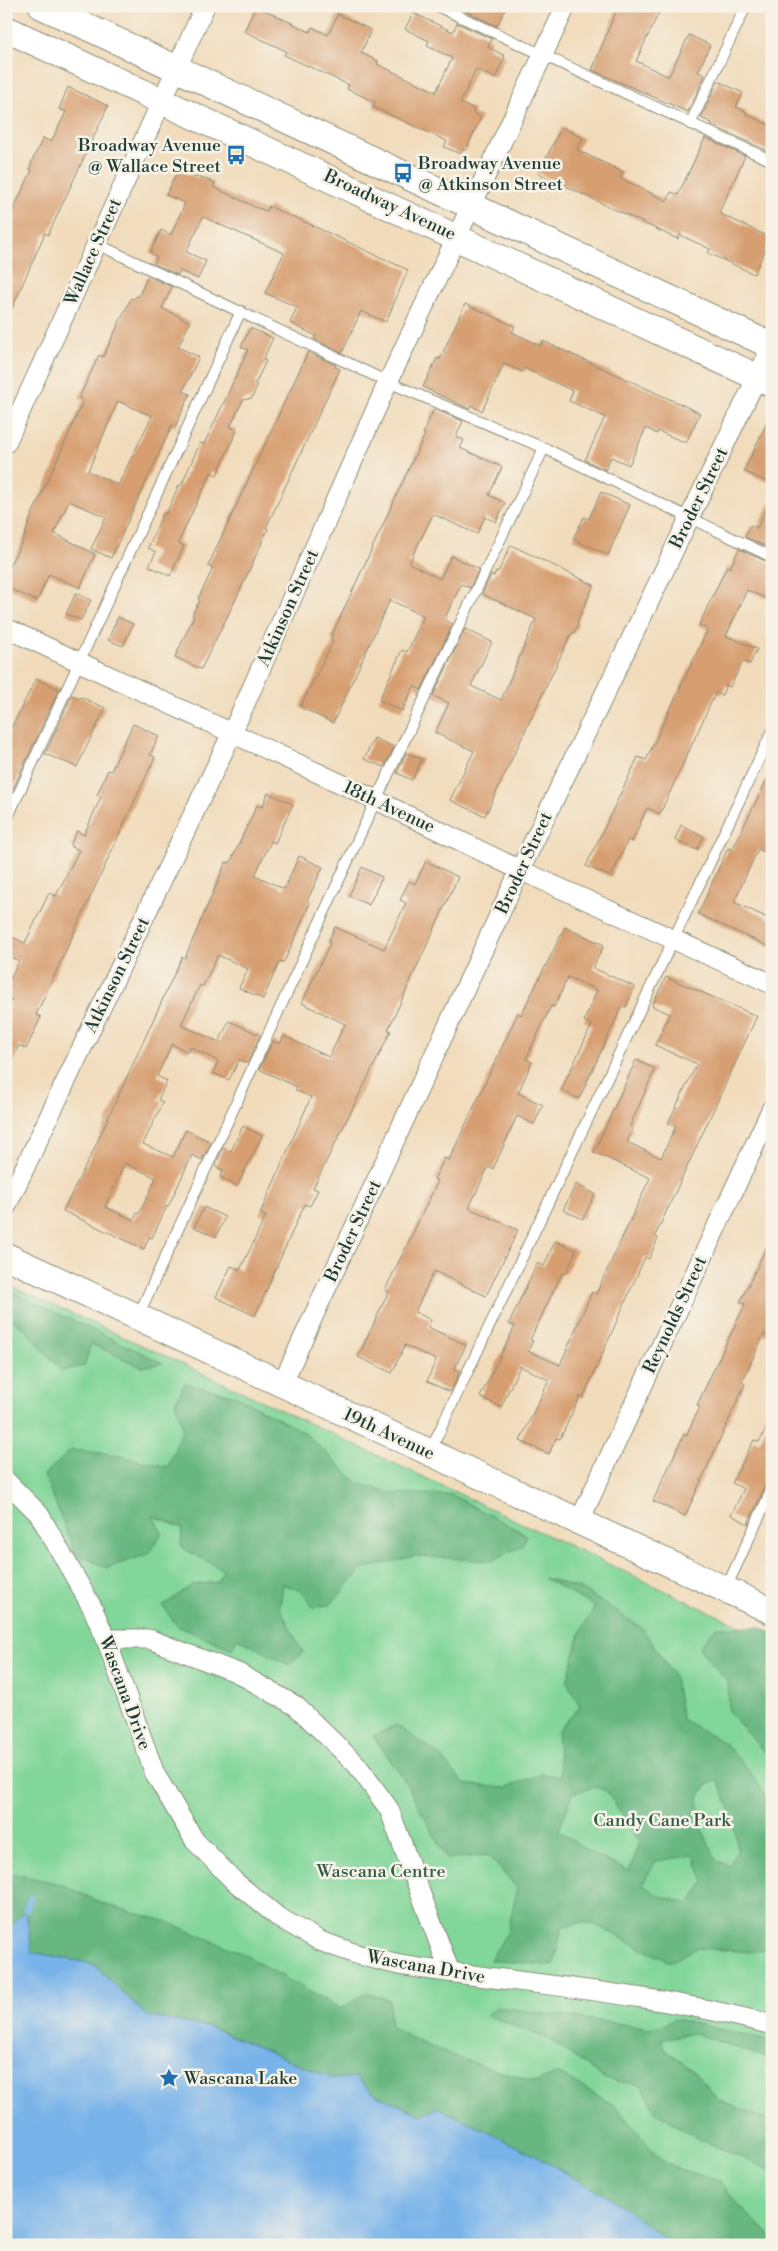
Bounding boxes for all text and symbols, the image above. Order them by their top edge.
place label: Broadway Avenue @ Wallace Street [77,134,222,178]
bus stop icon: Broadway Avenue @ Wallace Street [225,144,247,166]
place label: Broadway Avenue @ Atkinson Street [417,152,563,196]
bus stop icon: Broadway Avenue @ Atkinson Street [392,162,414,184]
street label: Broadway Avenue [319,164,460,246]
street label: Wallace Street [59,194,127,310]
street label: Broder Street [664,443,734,553]
street label: Atkinson Street [251,545,324,671]
street label: 18th Avenue [339,776,439,838]
street label: Broder Street [490,808,558,919]
street label: Atkinson Street [79,913,155,1038]
street label: Broder Street [319,1176,387,1287]
street label: Reynolds Street [638,1252,713,1377]
street label: 19th Avenue [340,1403,438,1465]
street label: Wascana Drive [93,1632,156,1753]
park label: Candy Cane Park [593,1809,732,1832]
park label: Wascana Centre [315,1860,446,1883]
street label: Wascana Drive [364,1945,487,1989]
place icon: Wascana Lake [158,2067,180,2089]
place label: Wascana Lake [183,2067,297,2090]

